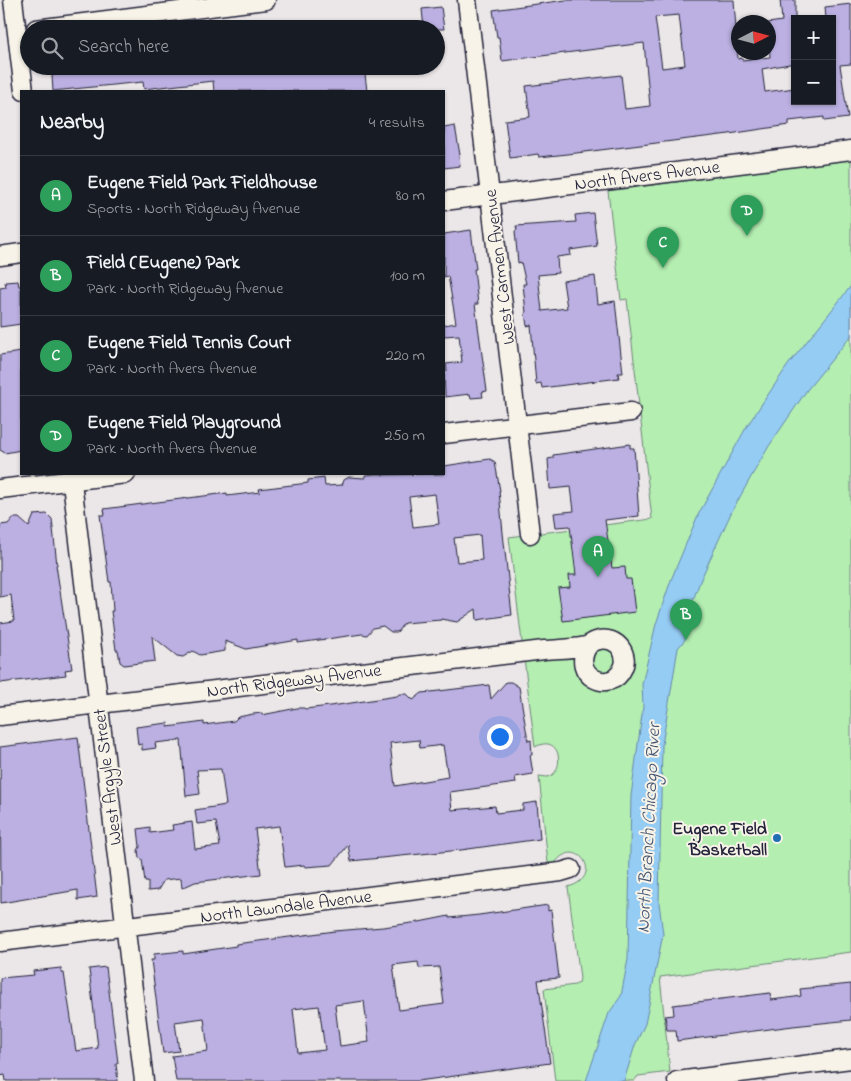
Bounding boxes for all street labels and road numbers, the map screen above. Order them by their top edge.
street label: North Avers Avenue [573,155,722,199]
street label: West Carmen Avenue [478,187,523,346]
street label: North Ridgeway Avenue [206,658,384,707]
street label: West Argyle Street [88,707,131,847]
street label: North Lawndale Avenue [199,884,374,931]

